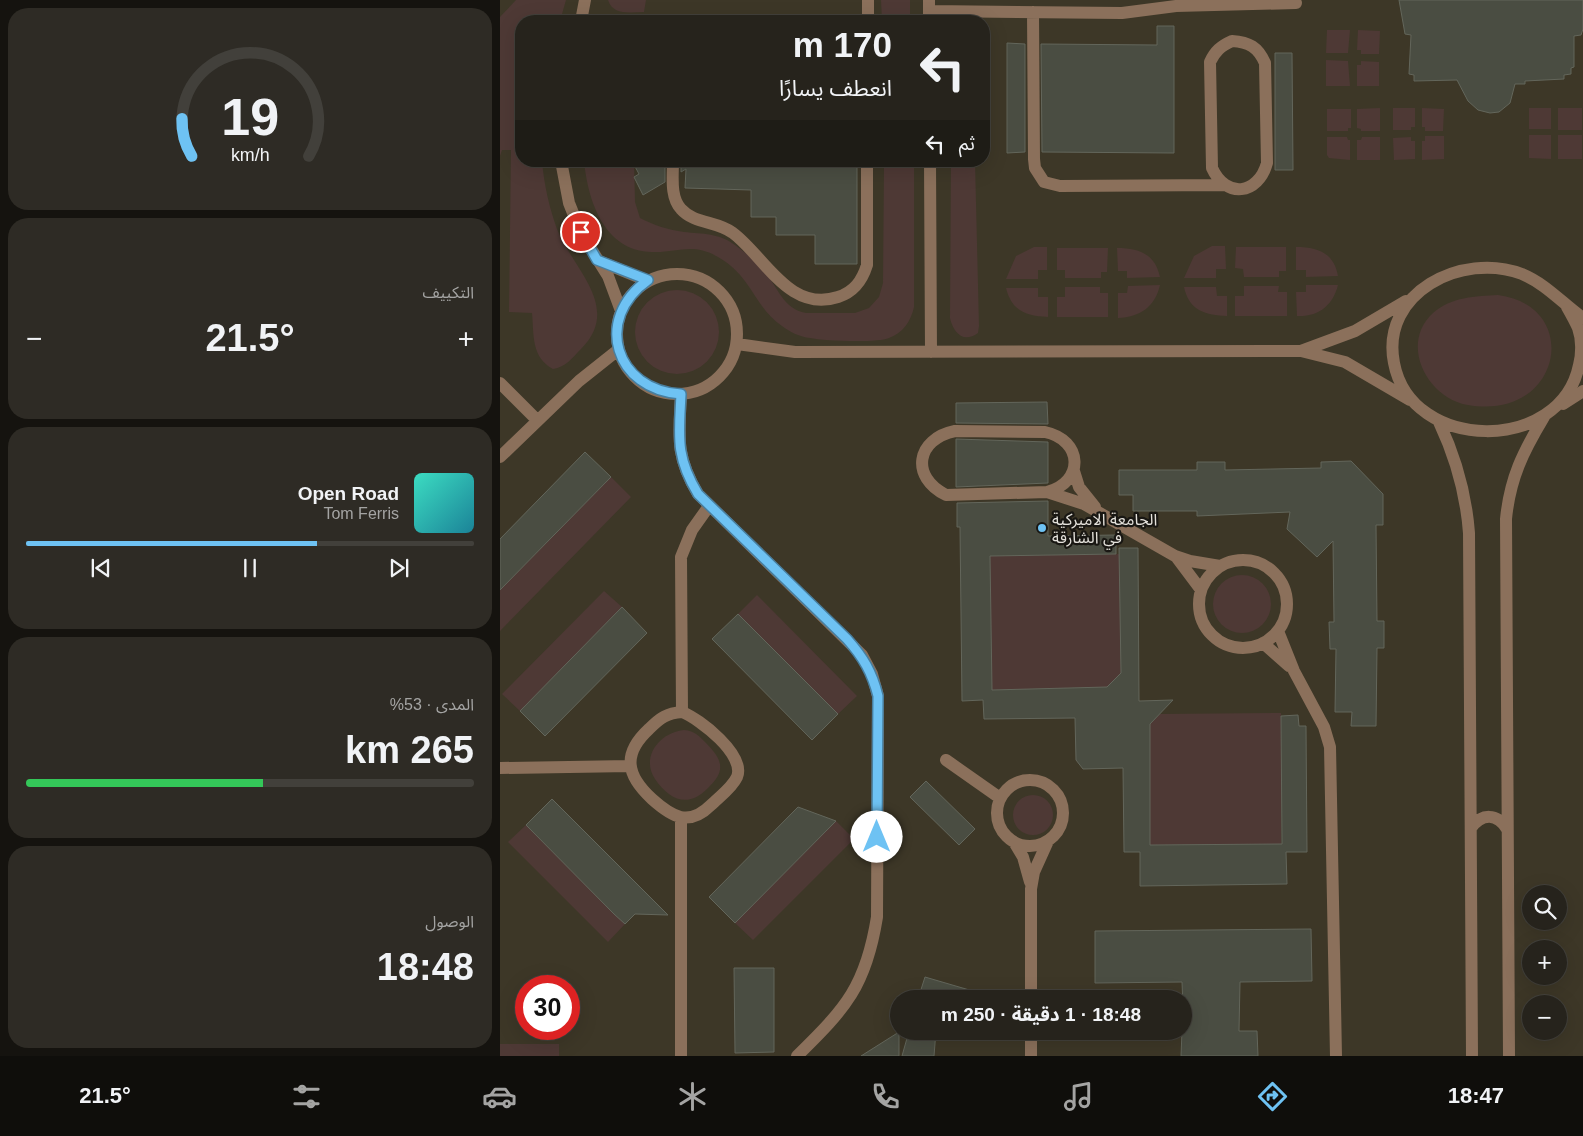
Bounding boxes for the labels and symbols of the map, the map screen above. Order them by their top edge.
pin [560,211,602,253]
place label: الجامعة الاميركية في الشارقة [1052,511,1157,549]
marker: الجامعة الاميركية في الشارقة [1036,522,1048,534]
position arrow [850,810,902,862]
speed limit sign: 30 [515,975,580,1040]

